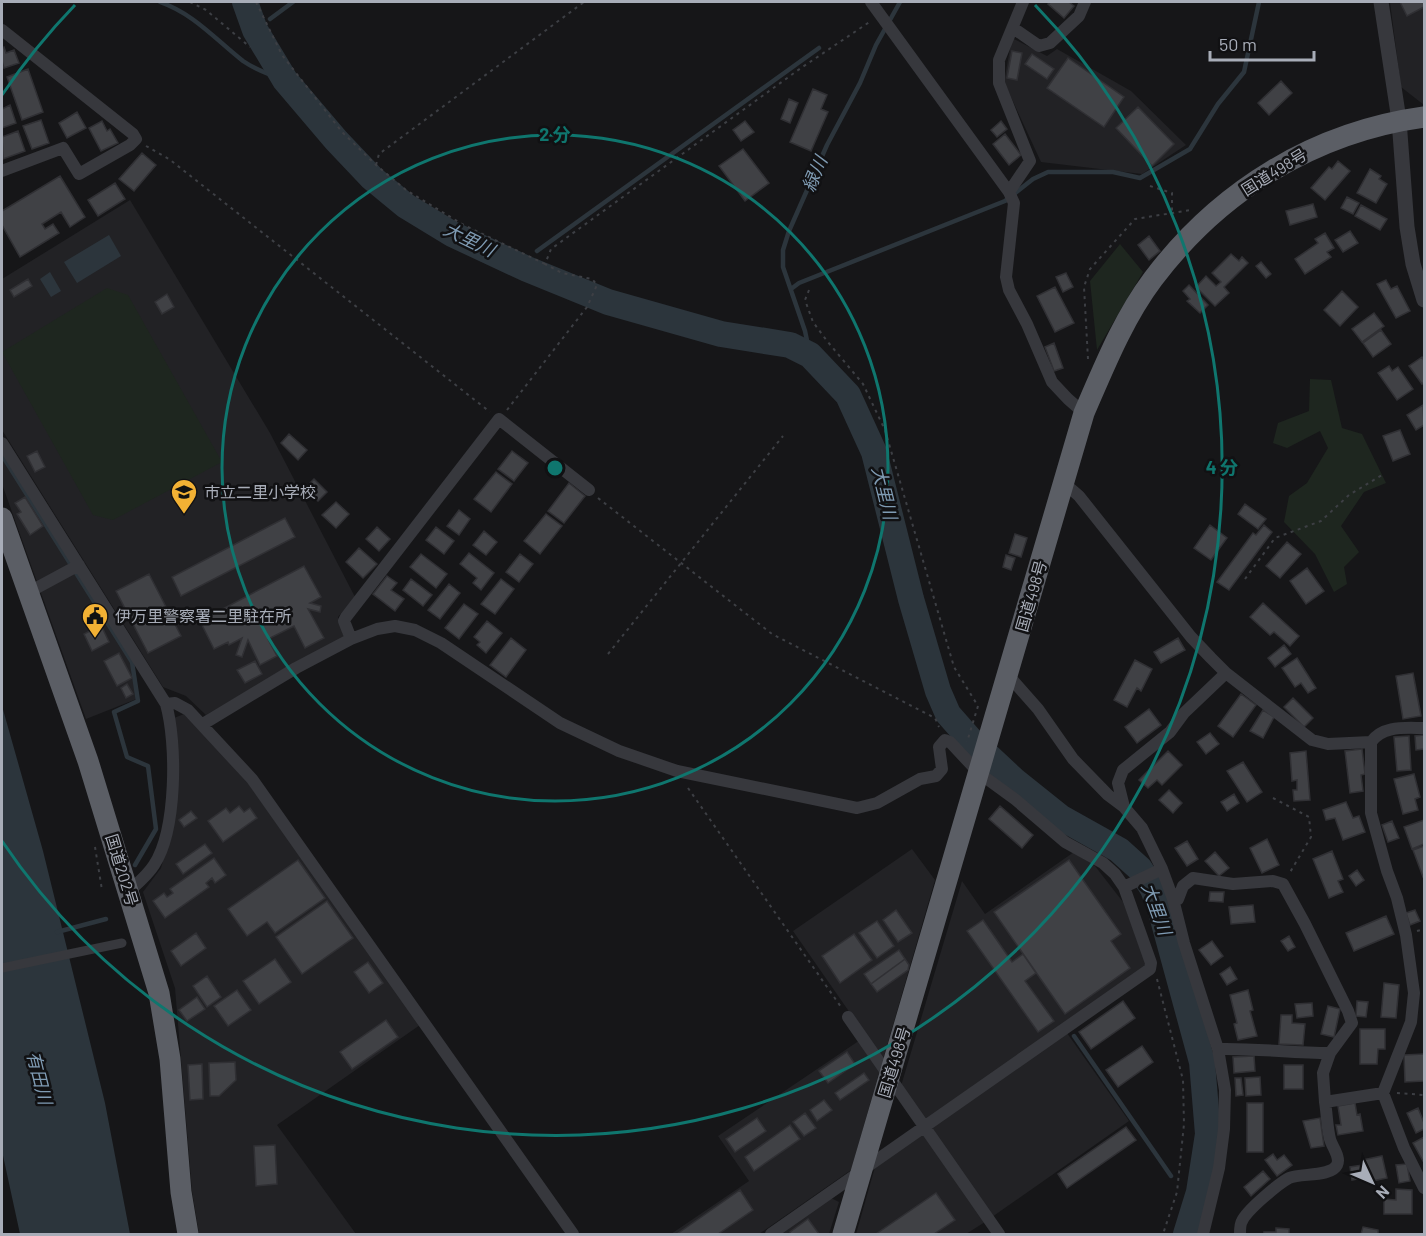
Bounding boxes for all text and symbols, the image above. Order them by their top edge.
scale bar [1210,24,1314,62]
text: 50 m [1219,33,1257,55]
text: 2 分 [539,123,571,145]
street label: 国道498号 [1238,144,1310,199]
water label: 緑川 [797,151,832,194]
water label: 大里川 [440,217,500,262]
text: 4 分 [1206,456,1238,478]
centre of rings [545,458,565,478]
water label: 大里川 [868,464,903,524]
school or university icon: 市立二里小学校 [169,477,199,515]
place label: 市立二里小学校 [204,482,316,501]
street label: 国道498号 [1011,558,1050,634]
public building icon: 伊万里警察署二里駐在所 [80,601,110,639]
place label: 伊万里警察署二里駐在所 [115,606,291,625]
street label: 国道202号 [103,832,142,908]
water label: 大里川 [1137,880,1177,940]
street label: 国道498号 [874,1024,913,1100]
water label: 有田川 [23,1049,58,1109]
north arrow [1342,1152,1402,1212]
text: N [1373,1182,1394,1203]

